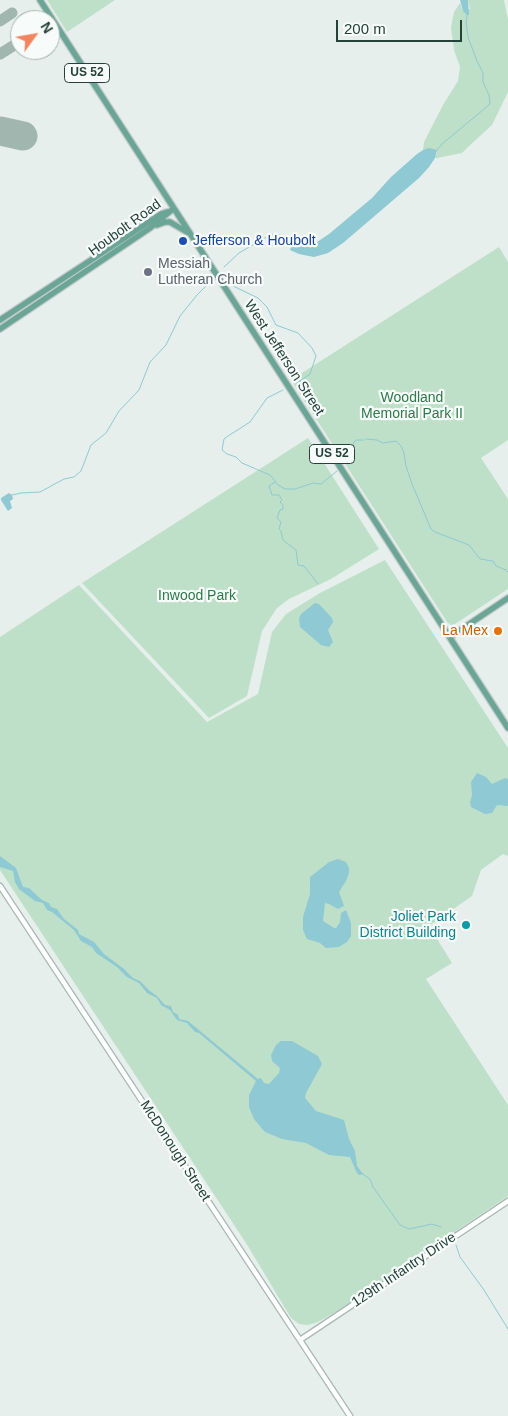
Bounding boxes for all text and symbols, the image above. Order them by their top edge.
north arrow [10,10,60,60]
scale bar [338,10,464,42]
text: N [37,19,56,36]
text: 200 m [344,20,386,37]
road number: US 52 [64,64,110,82]
street label: Houbolt Road [85,196,165,260]
place label: Jefferson & Houbolt [193,233,316,249]
marker: Jefferson & Houbolt [177,235,189,247]
place label: Messiah Lutheran Church [158,256,262,288]
marker: Messiah Lutheran Church [142,266,154,278]
street label: West Jefferson Street [240,297,328,419]
park label: Woodland Memorial Park II [361,390,463,422]
road number: US 52 [310,444,354,464]
park label: Inwood Park [158,588,236,604]
place label: La Mex [442,623,488,639]
marker: La Mex [492,625,504,637]
place label: Joliet Park District Building [360,909,456,942]
marker: Joliet Park District Building [460,919,472,931]
street label: McDonough Street [136,1097,214,1205]
street label: 129th Infantry Drive [349,1229,459,1311]

